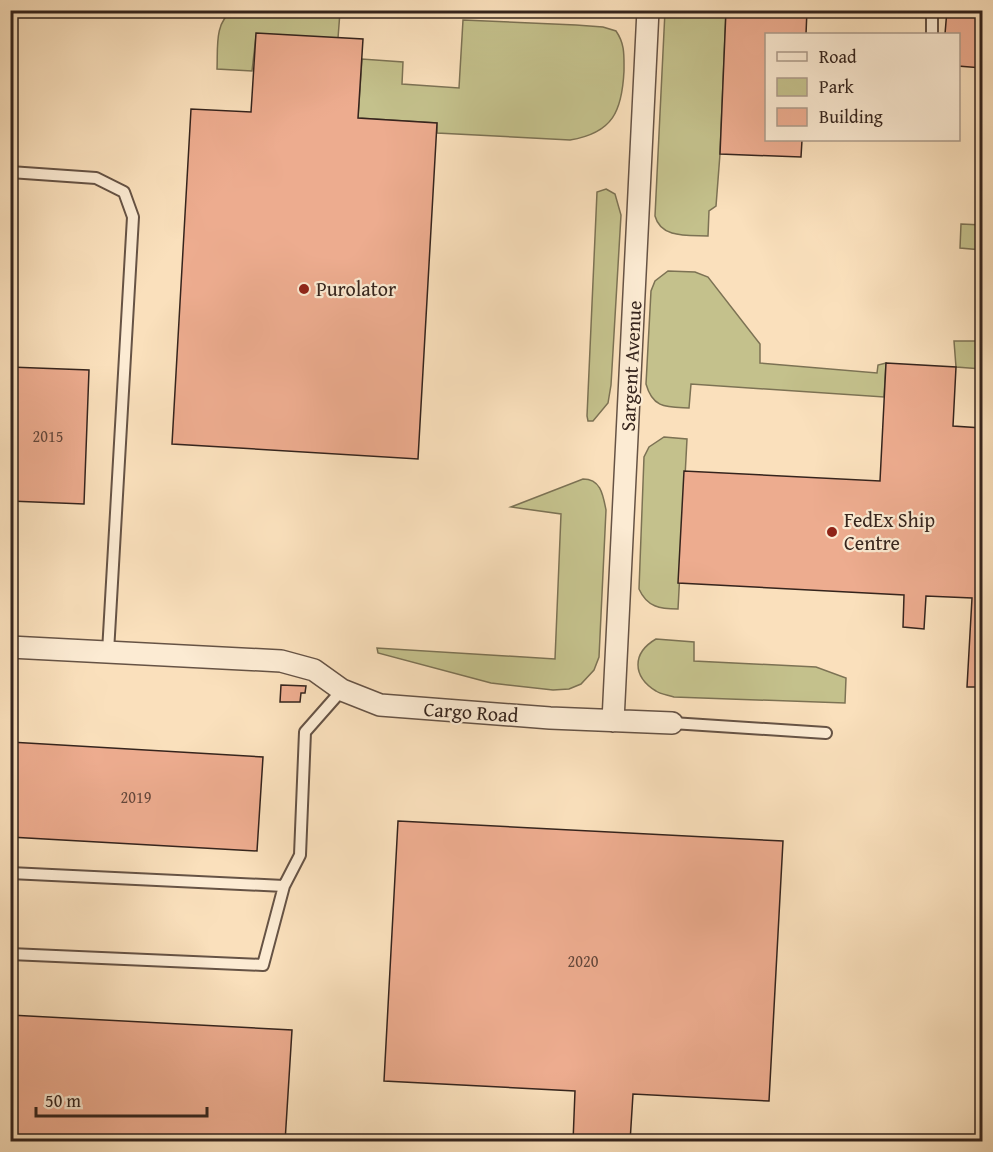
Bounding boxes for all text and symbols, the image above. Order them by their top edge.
legend [765,33,960,141]
text: Road [819,43,857,70]
text: Park [819,73,855,100]
text: Building [819,103,883,130]
place label: Purolator [316,274,396,303]
marker: Purolator [297,282,311,296]
street label: Sargent Avenue [613,300,648,432]
house number: 2015 [33,424,63,448]
place label: FedEx Ship Centre [844,505,935,557]
marker: FedEx Ship Centre [825,525,839,539]
street label: Cargo Road [423,694,520,729]
house number: 2019 [121,785,152,809]
house number: 2020 [568,949,599,973]
scale bar [36,1080,207,1118]
text: 50 m [45,1087,81,1114]

